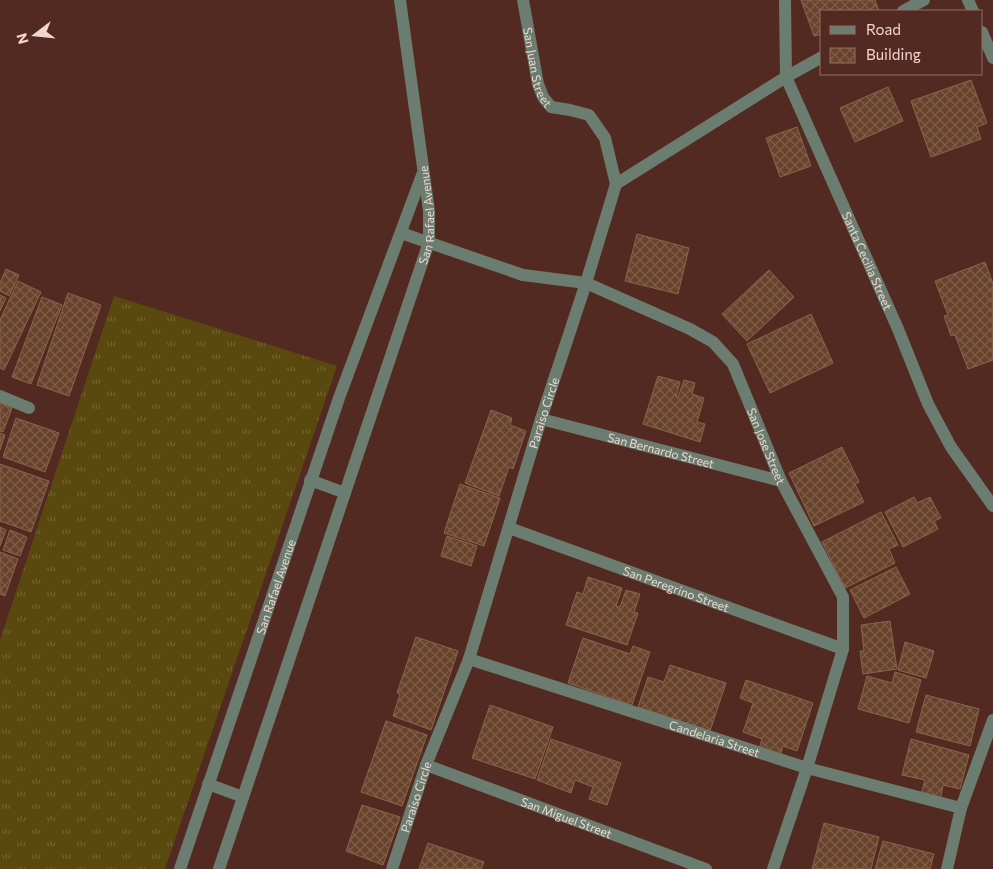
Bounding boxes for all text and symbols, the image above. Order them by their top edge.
north arrow [10,10,60,60]
legend [820,10,983,75]
text: Road [866,20,901,38]
street label: San Juan Street [521,26,555,110]
text: N [12,31,32,46]
text: Building [866,45,921,63]
street label: San Rafael Avenue [415,165,436,266]
street label: Santa Cecilia Street [840,209,896,312]
street label: Paraiso Circle [526,375,561,450]
street label: San Jose Street [745,406,788,487]
street label: San Bernardo Street [606,430,716,471]
street label: San Rafael Avenue [253,537,298,636]
street label: San Peregrino Street [621,563,731,614]
street label: Candelaria Street [667,717,762,759]
street label: Paraiso Circle [397,759,434,834]
street label: San Miguel Street [519,794,614,841]

